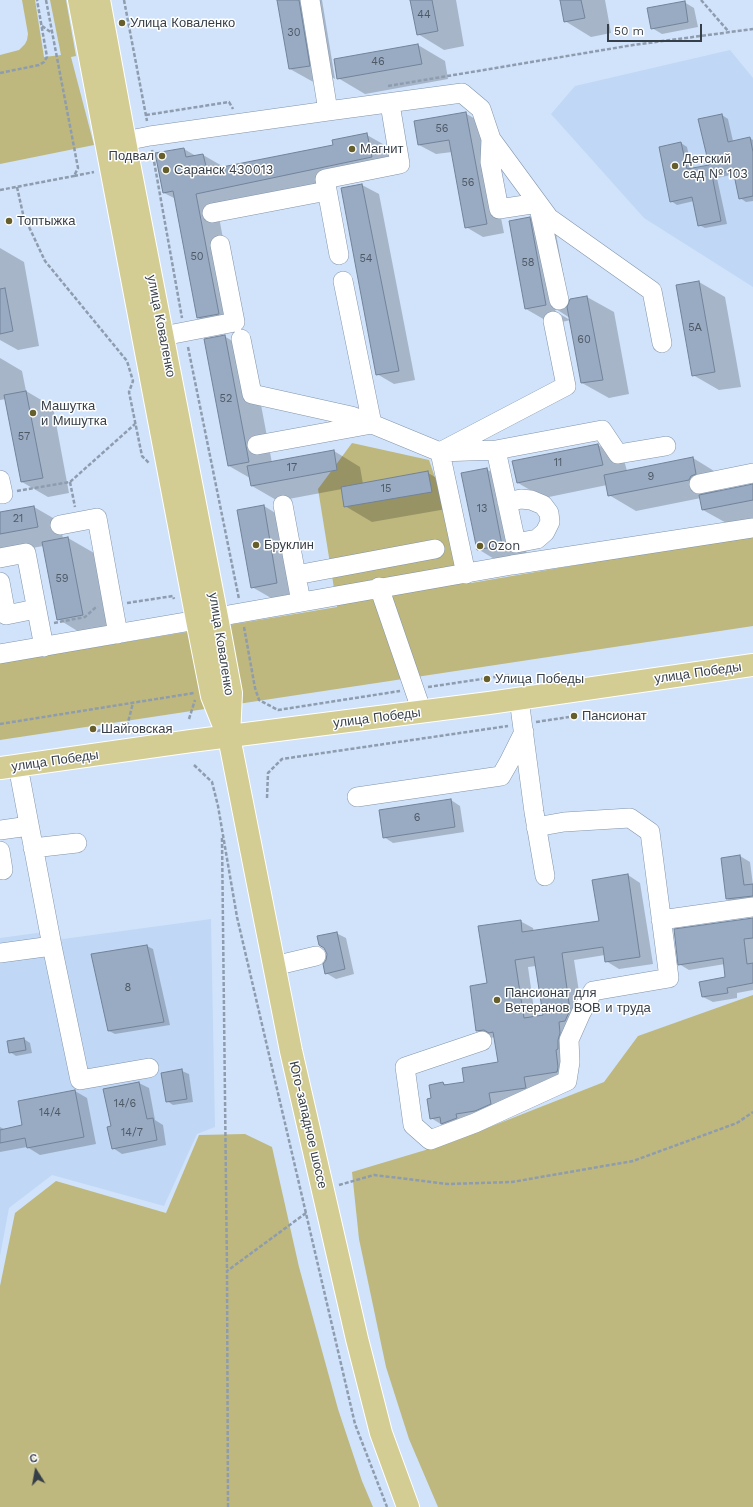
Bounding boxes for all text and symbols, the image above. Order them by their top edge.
house number: 44 [417,8,431,22]
place label: Улица Коваленко [130,15,235,31]
scale bar [609,16,704,42]
marker: Улица Коваленко [117,18,127,28]
text: 50 m [614,24,644,38]
house number: 30 [287,26,301,40]
house number: 46 [371,55,385,69]
house number: 56 [435,122,449,136]
place label: Магнит [360,141,403,157]
marker: Магнит [347,144,357,154]
place label: Подвал [109,148,154,164]
marker: Подвал [157,151,167,161]
place label: Детский сад № 103 [683,151,748,182]
marker: Детский сад № 103 [670,161,680,171]
place label: Саранск 430013 [174,162,273,178]
marker: Саранск 430013 [161,165,171,175]
house number: 56 [461,176,475,190]
place label: Топтыжка [17,213,75,229]
marker: Топтыжка [4,216,14,226]
house number: 50 [190,250,204,264]
house number: 54 [359,252,373,266]
house number: 58 [521,256,535,270]
street label: улица Коваленко [143,273,179,379]
house number: 5А [688,321,702,335]
house number: 60 [577,333,591,347]
house number: 52 [220,392,232,406]
place label: Машутка и Мишутка [41,398,107,429]
marker: Машутка и Мишутка [28,408,38,418]
house number: 57 [18,430,30,444]
house number: 11 [554,456,562,470]
house number: 17 [287,461,297,475]
house number: 9 [648,470,654,484]
house number: 15 [381,482,391,496]
house number: 13 [477,502,487,516]
house number: 21 [13,512,23,526]
place label: Бруклин [264,537,314,553]
place label: Ozon [488,538,520,554]
marker: Бруклин [251,540,261,550]
marker: Ozon [475,541,485,551]
house number: 59 [55,572,69,586]
street label: улица Коваленко [205,591,237,697]
street label: улица Победы [653,659,743,687]
place label: Улица Победы [495,671,584,687]
marker: Улица Победы [482,674,492,684]
street label: улица Победы [332,705,422,731]
place label: Пансионат [582,708,647,724]
marker: Пансионат [569,711,579,721]
place label: Шайговская [101,721,173,737]
marker: Шайговская [88,724,98,734]
street label: улица Победы [10,747,100,775]
house number: 6 [414,811,420,825]
house number: 8 [125,981,131,995]
place label: Пансионат для Ветеранов ВОВ и труда [505,985,651,1016]
marker: Пансионат для Ветеранов ВОВ и труда [492,995,502,1005]
street label: Юго-западное шоссе [286,1060,330,1190]
house number: 14/6 [114,1097,136,1111]
house number: 14/4 [39,1106,61,1120]
house number: 14/7 [121,1126,143,1140]
north arrow [16,1451,56,1491]
text: С [28,1452,39,1466]

